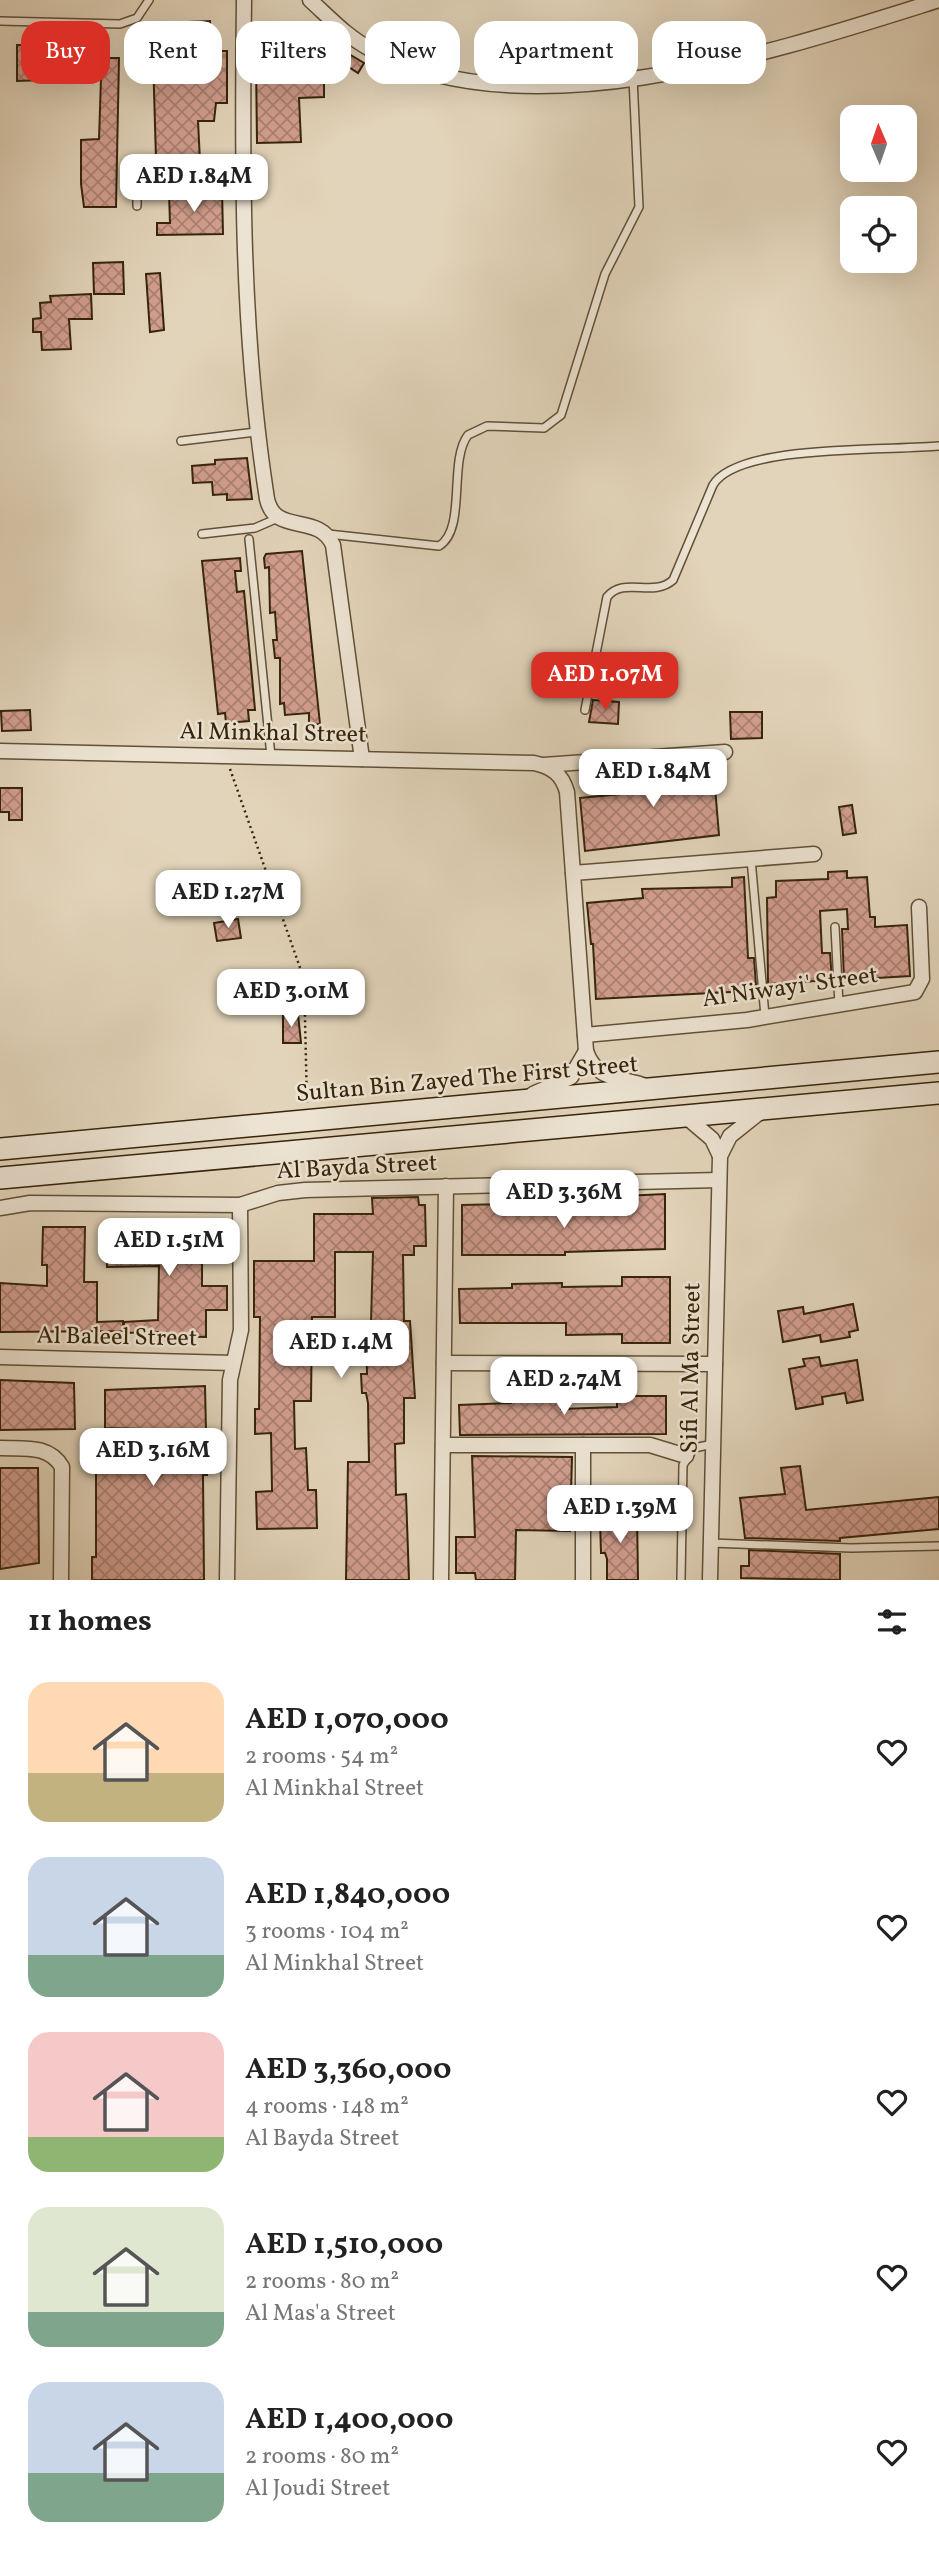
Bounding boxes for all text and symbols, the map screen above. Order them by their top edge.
chip: Buy [21,21,110,84]
chip: Rent [124,21,222,84]
chip: Filters [236,21,351,84]
chip: New [365,21,460,84]
chip: Apartment [474,21,638,84]
chip: House [652,21,766,84]
north arrow [840,105,917,182]
map controls [840,105,917,273]
pin: AED 1.84M [114,154,274,214]
text: AED 1.84M [136,161,252,193]
button: locate [840,196,917,273]
pin: AED 1.07M [525,652,685,712]
text: AED 1.07M [547,659,663,691]
street label: Al Minkhal Street [179,715,367,753]
pin: AED 1.84M [573,750,733,809]
text: AED 1.84M [595,756,711,788]
pin: AED 1.27M [148,870,308,930]
text: AED 1.27M [172,877,284,909]
street label: Al Niwayi' Street [700,959,880,1017]
pin: AED 3.01M [211,970,371,1029]
text: AED 3.01M [233,976,349,1008]
street label: Sultan Bin Zayed The First Street [294,1048,640,1112]
street label: Al Bayda Street [276,1147,438,1189]
pin: AED 3.36M [484,1170,644,1230]
text: AED 3.36M [506,1177,622,1209]
pin: AED 1.51M [89,1218,249,1278]
text: AED 1.51M [114,1225,224,1257]
street label: Sifi Al Ma Street [674,1282,710,1454]
street label: Al Baleel Street [36,1320,198,1356]
pin: AED 1.4M [269,1320,413,1380]
text: AED 1.4M [289,1327,393,1359]
pin: AED 2.74M [484,1358,644,1417]
text: AED 2.74M [506,1364,622,1396]
pin: AED 3.16M [73,1428,233,1488]
text: AED 3.16M [96,1435,210,1467]
pin: AED 1.39M [540,1486,700,1545]
text: AED 1.39M [563,1492,677,1524]
text: 11 homes [28,1601,152,1643]
icon: filters [873,1603,911,1641]
text: AED 1,070,000 [245,1699,449,1741]
icon: home [84,1710,168,1794]
icon: heart [873,1733,911,1771]
text: 2 rooms · 54 m² [245,1741,398,1773]
text: Al Minkhal Street [245,1773,424,1805]
text: AED 1,840,000 [245,1874,450,1916]
icon: home [84,1885,168,1969]
icon: heart [873,1908,911,1946]
text: 3 rooms · 104 m² [245,1916,409,1948]
text: Al Minkhal Street [245,1948,424,1980]
text: AED 3,360,000 [245,2049,451,2091]
icon: home [84,2060,168,2144]
icon: heart [873,2083,911,2121]
text: 4 rooms · 148 m² [245,2091,409,2123]
text: Al Bayda Street [245,2123,399,2155]
text: AED 1,510,000 [245,2224,443,2266]
icon: home [84,2235,168,2319]
icon: heart [873,2258,911,2296]
text: 2 rooms · 80 m² [245,2266,399,2298]
text: Al Mas'a Street [245,2298,396,2330]
text: AED 1,400,000 [245,2399,453,2441]
icon: home [84,2410,168,2494]
icon: heart [873,2433,911,2471]
text: 2 rooms · 80 m² [245,2441,399,2473]
text: Al Joudi Street [245,2473,390,2505]

